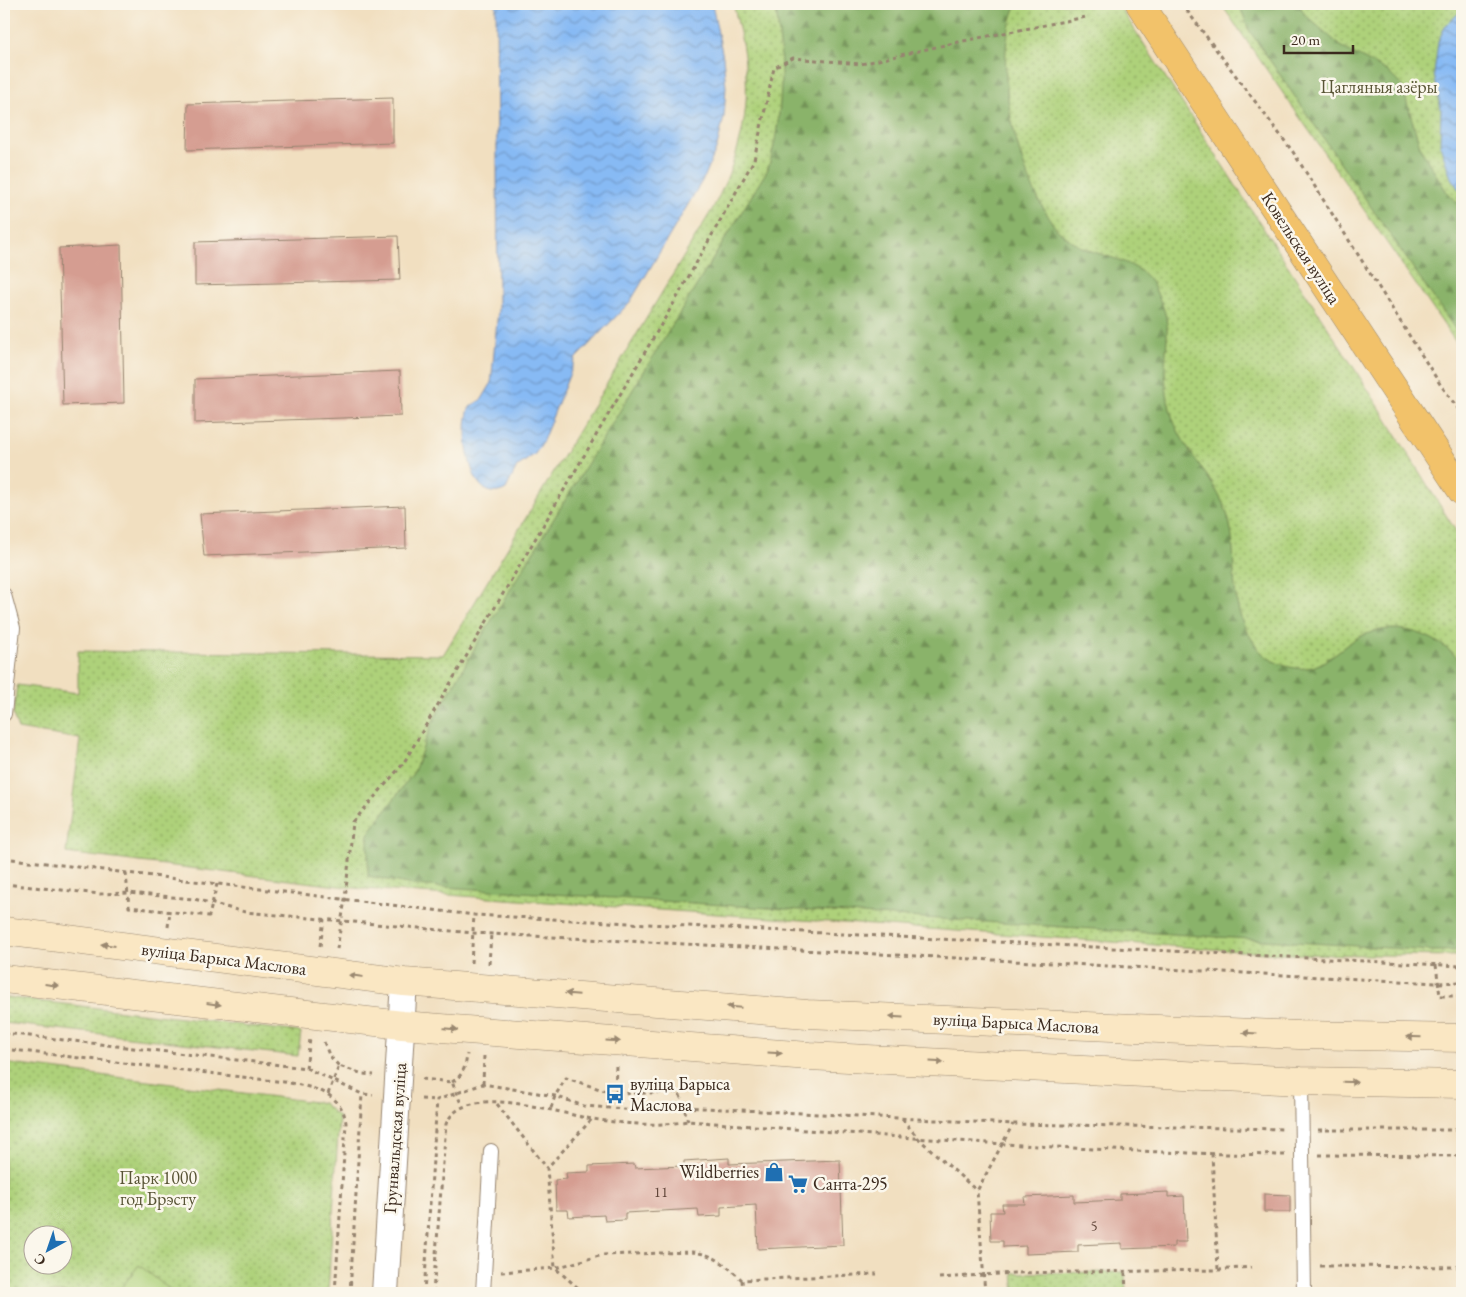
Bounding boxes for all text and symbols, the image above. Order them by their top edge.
scale bar [1284,22,1352,54]
text: 20 m [1291,30,1320,49]
park label: Цагляныя азёры [1320,75,1438,98]
street label: Ковельская вуліца [1256,187,1347,309]
street label: вуліца Барыса Маслова [140,937,309,980]
one-way arrow [100,941,116,949]
one-way arrow [348,972,364,980]
one-way arrow [44,981,60,989]
one-way arrow [563,990,579,998]
one-way arrow [206,1000,222,1008]
one-way arrow [725,1003,741,1011]
street label: вуліца Барыса Маслова [932,1007,1100,1038]
one-way arrow [888,1013,904,1021]
one-way arrow [443,1026,459,1034]
one-way arrow [1242,1029,1258,1037]
one-way arrow [1405,1033,1421,1041]
one-way arrow [605,1037,621,1045]
one-way arrow [767,1049,783,1057]
one-way arrow [930,1059,946,1067]
street label: Грунвальдская вуліца [378,1061,411,1214]
place label: вуліца Барыса Маслова [630,1072,731,1116]
one-way arrow [1342,1078,1358,1086]
bus stop icon: вуліца Барыса Маслова [604,1083,626,1105]
place label: Wildberries [679,1160,759,1183]
shop icon: Wildberries [763,1161,785,1183]
park label: Парк 1000 год Брэсту [119,1166,197,1210]
place label: Санта-295 [813,1172,888,1195]
supermarket icon: Санта-295 [787,1173,809,1195]
house number: 11 [654,1182,668,1201]
house number: 5 [1090,1216,1098,1235]
north arrow [22,1224,72,1274]
text: С [30,1250,49,1270]

